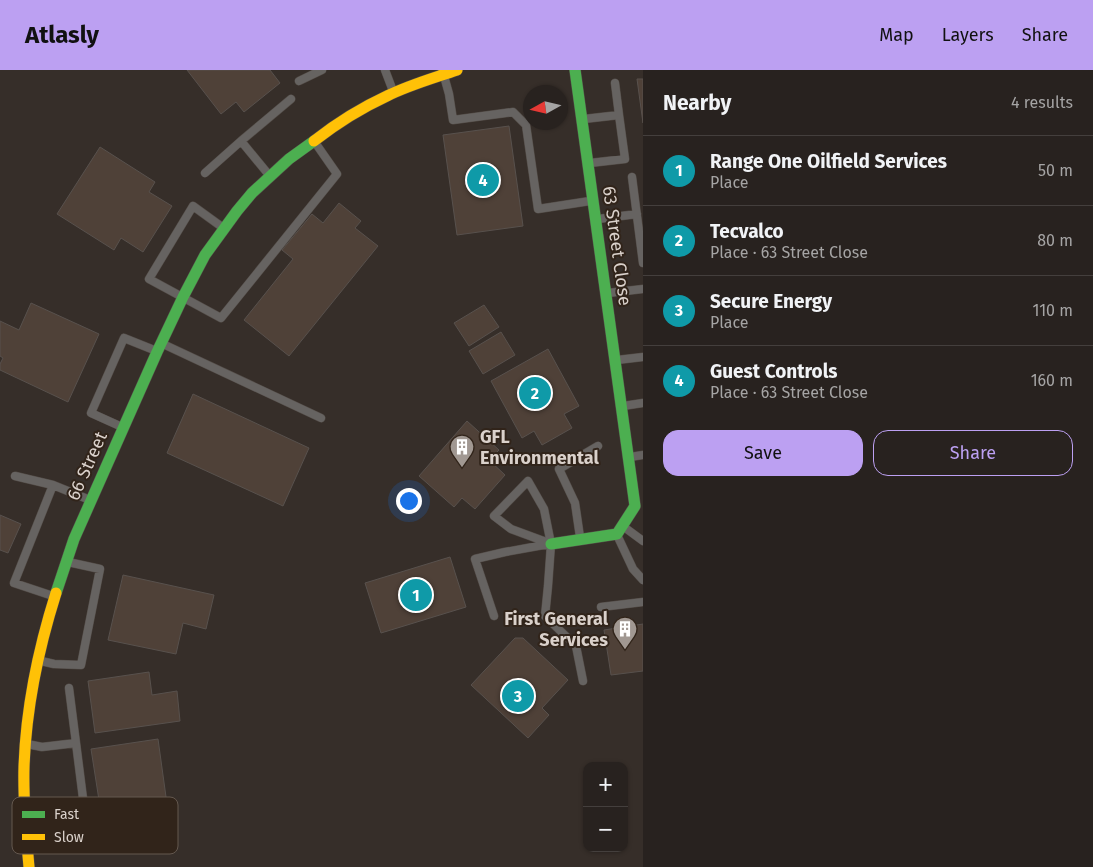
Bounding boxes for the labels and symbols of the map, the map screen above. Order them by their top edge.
north arrow [523,85,568,130]
pin: 4 [467,161,499,199]
street label: 63 Street Close [598,185,636,307]
pin: 2 [519,374,551,412]
place label: GFL Environmental [480,426,599,469]
street label: 66 Street [62,428,112,504]
building icon: GFL Environmental [449,434,475,468]
your location [396,488,422,514]
pin: 1 [400,576,432,614]
place label: First General Services [504,608,609,651]
building icon: First General Services [612,616,638,650]
pin: 3 [502,677,534,715]
legend [12,797,178,854]
text: Fast [54,806,80,823]
text: Slow [54,829,84,846]

